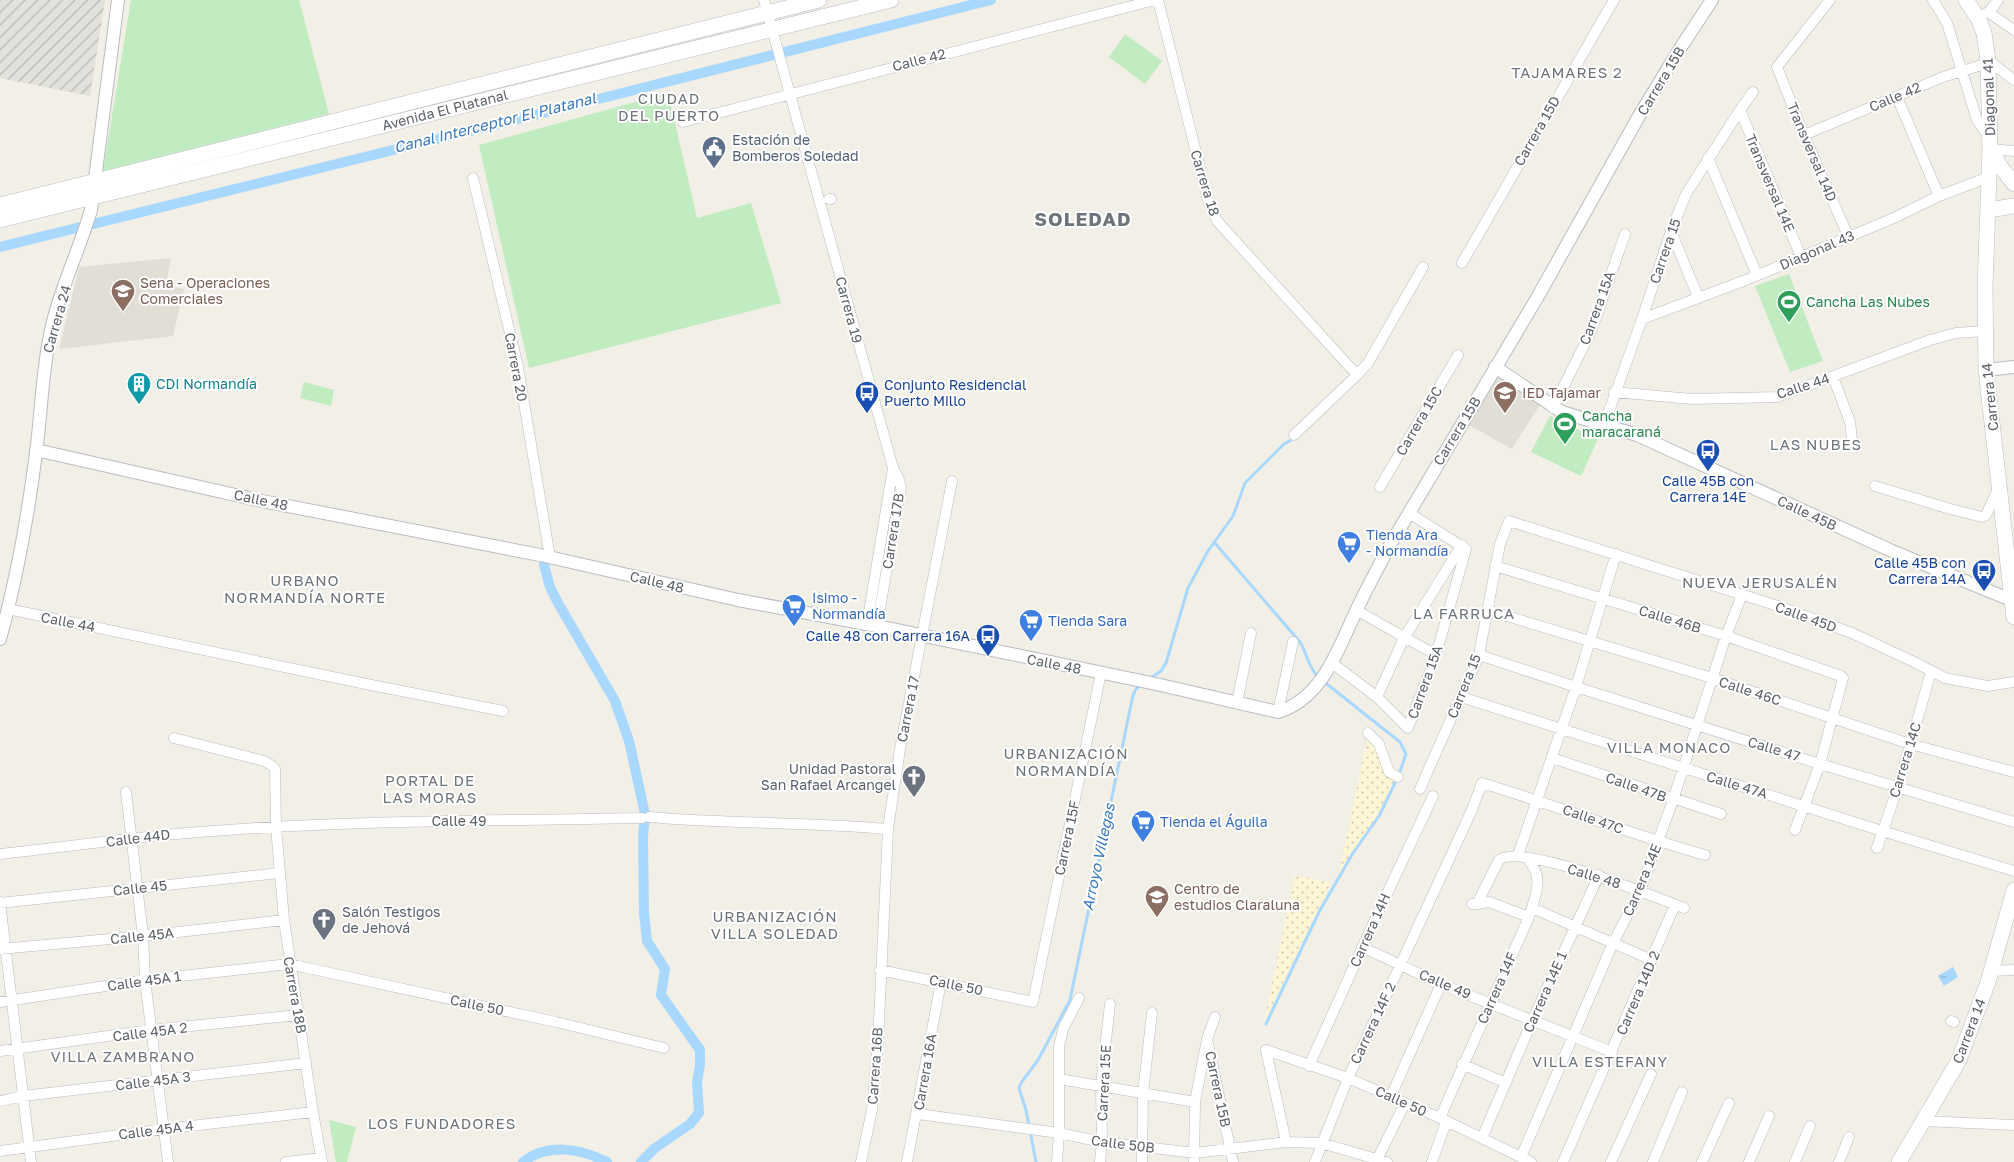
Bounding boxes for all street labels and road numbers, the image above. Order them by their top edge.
street label: Carrera 15B [1633,43,1688,118]
street label: Calle 42 [890,45,947,74]
street label: Diagonal 41 [1979,57,1998,136]
street label: Calle 42 [1866,78,1923,115]
street label: Avenida El Platanal [380,86,510,133]
street label: Carrera 15D [1510,93,1563,169]
street label: Transversal 14D [1784,100,1841,204]
street label: Transversal 14E [1742,131,1799,234]
street label: Carrera 18 [1187,148,1224,218]
street label: Carrera 15 [1645,216,1684,286]
street label: Diagonal 43 [1777,226,1857,273]
street label: Carrera 15A [1575,268,1618,347]
street label: Carrera 19 [832,275,867,345]
street label: Carrera 24 [39,283,74,355]
street label: Carrera 20 [501,331,532,403]
street label: Carrera 14 [1977,362,2002,432]
street label: Calle 44 [1774,369,1832,402]
street label: Carrera 15C [1392,383,1445,459]
street label: Carrera 15B [1429,393,1484,468]
street label: Calle 48 [232,485,290,514]
street label: Calle 45B [1775,491,1840,534]
street label: Carrera 17B [878,492,907,570]
street label: Calle 48 [628,567,686,596]
street label: Calle 45D [1773,598,1839,636]
street label: Calle 46B [1637,601,1703,636]
street label: Calle 44 [40,608,97,635]
street label: Carrera 15A [1403,642,1446,721]
street label: Calle 48 [1026,650,1083,677]
street label: Carrera 15 [1443,651,1484,721]
street label: Calle 46C [1717,672,1783,709]
street label: Carrera 17 [893,674,922,744]
street label: Carrera 14C [1885,720,1924,800]
street label: Calle 47 [1746,733,1802,765]
street label: Calle 47A [1704,767,1770,802]
street label: Calle 47B [1604,768,1669,805]
street label: Carrera 15F [1050,799,1083,877]
street label: Calle 47C [1560,800,1626,837]
street label: Calle 49 [432,812,486,829]
street label: Calle 44D [105,825,171,850]
street label: Carrera 14E [1619,841,1664,919]
street label: Calle 48 [1565,859,1623,892]
street label: Calle 45 [112,876,168,899]
street label: Carrera 14H [1346,890,1393,969]
street label: Calle 45A [109,924,175,947]
street label: Carrera 14E 1 [1519,948,1570,1035]
street label: Carrera 14D 2 [1612,948,1663,1037]
street label: Carrera 14F [1473,949,1520,1026]
street label: Carrera 18B [280,955,311,1035]
street label: Calle 49 [1417,965,1474,1002]
street label: Calle 45A 1 [106,967,182,994]
street label: Calle 50 [928,971,985,999]
street label: Carrera 14F 2 [1346,979,1399,1066]
street label: Calle 50 [449,991,506,1019]
street label: Carrera 14 [1948,996,1989,1066]
street label: Calle 45A 2 [111,1018,188,1045]
street label: Carrera 16B [863,1027,886,1105]
street label: Carrera 16A [909,1032,940,1112]
street label: Carrera 15E [1093,1044,1114,1122]
street label: Carrera 15B [1202,1049,1235,1128]
street label: Calle 45A 3 [114,1067,191,1094]
street label: Calle 50 [1373,1082,1430,1119]
street label: Calle 45A 4 [117,1116,195,1143]
street label: Calle 50B [1090,1131,1156,1156]

